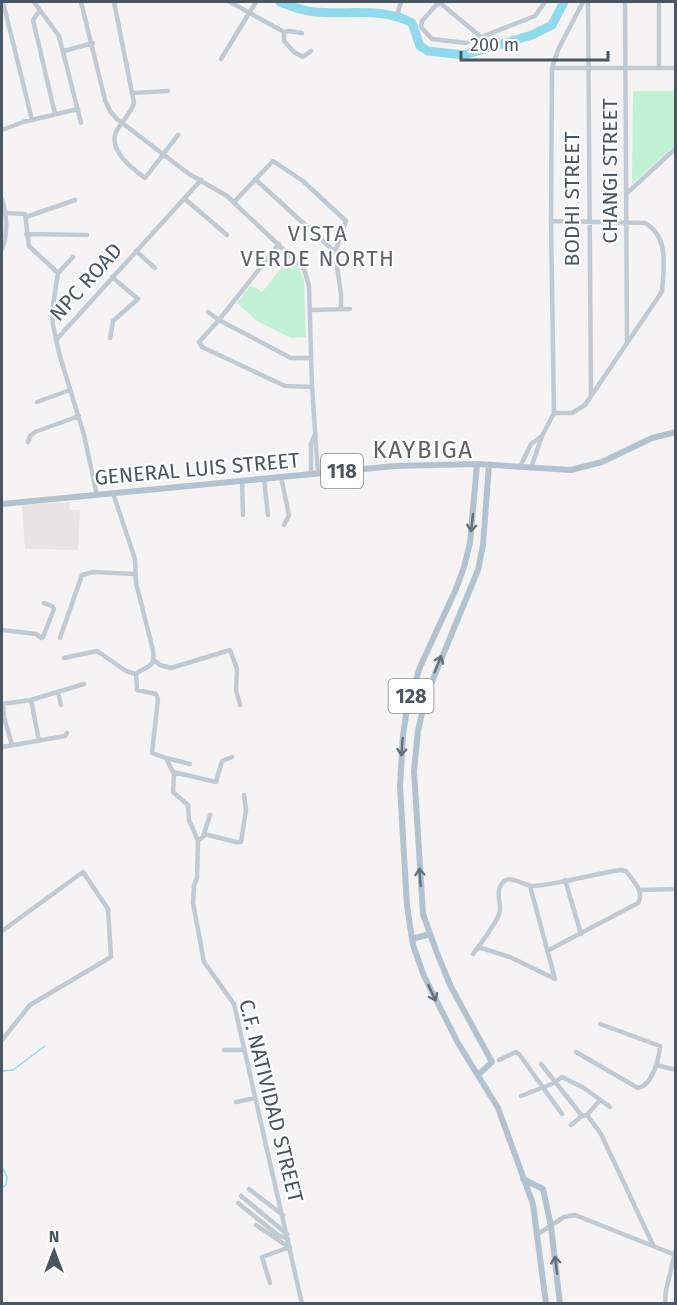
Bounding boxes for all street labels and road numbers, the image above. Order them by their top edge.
street label: CHANGI STREET [597,98,623,244]
street label: BODHI STREET [559,131,585,266]
street label: NPC ROAD [44,238,128,326]
street label: GENERAL LUIS STREET [93,447,301,491]
road number: 118 [321,454,363,488]
road number: 128 [388,679,434,713]
street label: C.F. NATIVIDAD STREET [233,997,309,1205]

